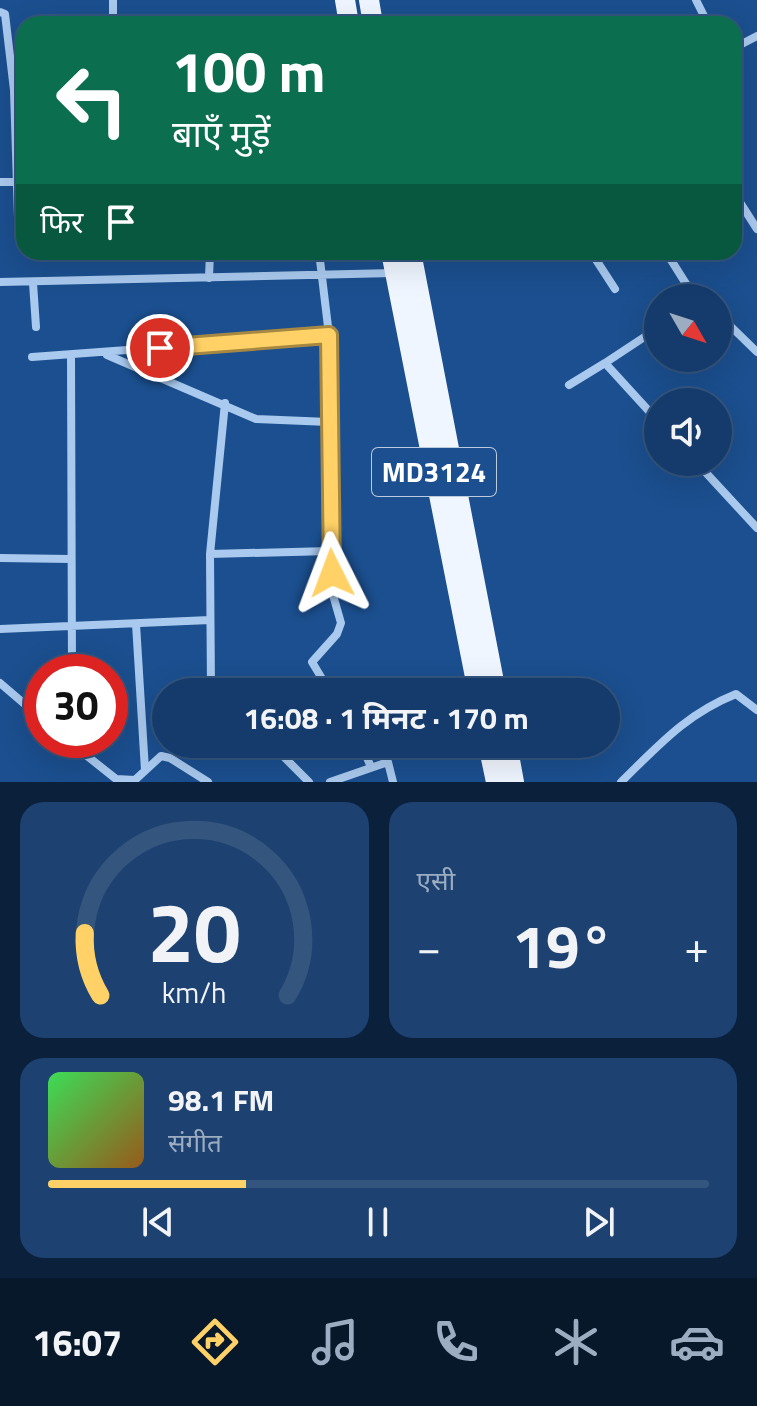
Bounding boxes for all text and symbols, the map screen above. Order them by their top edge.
text: 100 m [172,29,325,114]
icon: left [40,48,144,152]
text: बाएँ मुड़ें [172,106,271,161]
text: फिर [40,199,83,245]
icon: arrive [99,200,143,244]
north arrow [644,284,732,372]
map controls [644,284,732,476]
pin [126,314,194,382]
icon: arrive [138,326,182,370]
button: sound [644,388,732,476]
road number: MD3124 [372,448,496,496]
position arrow [290,531,374,615]
speed limit sign: 30 [24,654,128,758]
text: 16:08 · 1 मिनट · 170 m [243,695,529,741]
text: एसी [417,861,455,900]
text: 20 [148,868,241,994]
text: 19° [512,900,613,991]
text: − [417,913,441,980]
text: + [684,913,709,980]
text: km/h [162,971,227,1014]
text: 98.1 FM [168,1077,274,1123]
text: संगीत [168,1123,222,1162]
icon: previous [136,1200,180,1244]
icon: pause [356,1200,400,1244]
icon: next [577,1200,621,1244]
icon: directions [187,1314,243,1370]
icon: music [307,1314,363,1370]
icon: phone [428,1314,484,1370]
icon: climate [548,1314,604,1370]
icon: car [669,1314,725,1370]
text: 16:07 [32,1315,122,1370]

